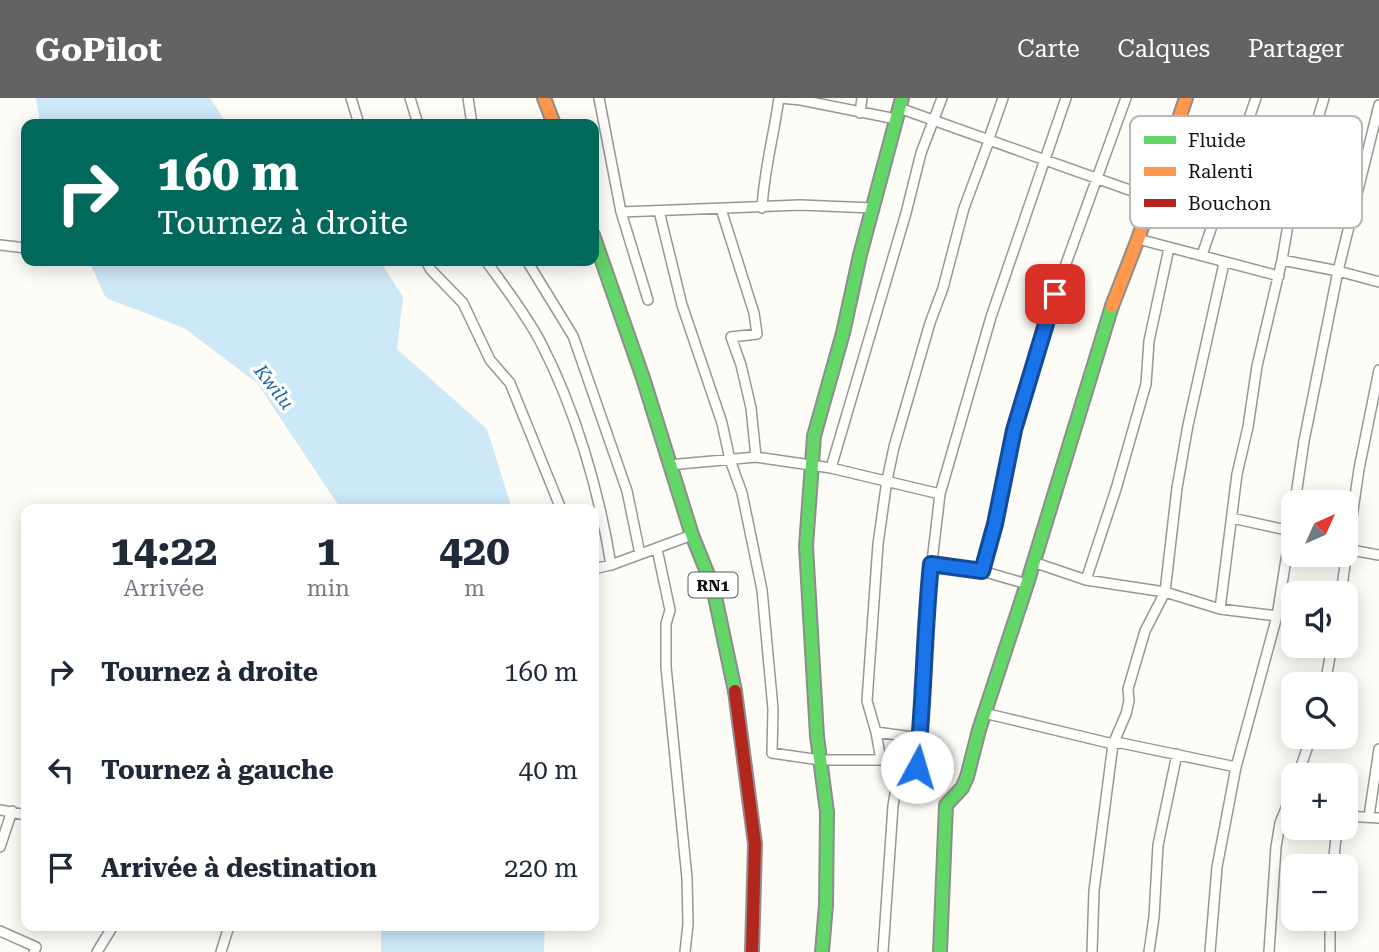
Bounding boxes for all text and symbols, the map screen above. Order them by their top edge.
text: GoPilot [35,30,162,69]
text: Carte [1017,35,1080,63]
text: Calques [1118,35,1210,63]
text: Partager [1248,35,1344,63]
legend [1130,116,1362,228]
text: Fluide [1188,129,1246,152]
text: 160 m [157,145,299,202]
icon: right [42,147,133,238]
text: Ralenti [1188,160,1253,183]
text: Bouchon [1188,192,1271,215]
text: Tournez à droite [157,204,408,242]
pin [1025,264,1085,324]
icon: arrive [1036,275,1074,313]
water label: Kwilu [249,359,299,414]
north arrow [1281,490,1358,567]
map controls [1281,490,1358,931]
text: 14:22 [110,526,217,575]
text: 1 [317,526,340,575]
text: 420 [439,526,510,575]
road number: RN1 [688,572,738,598]
text: Arrivée [124,575,204,602]
text: min [307,575,350,602]
text: m [464,575,485,602]
button: sound [1281,581,1358,658]
icon: right [42,653,80,691]
text: Tournez à droite [101,657,318,687]
text: 160 m [504,657,578,687]
button: search [1281,672,1358,749]
position arrow [880,730,954,804]
icon: left [42,751,80,789]
text: Tournez à gauche [101,755,334,785]
text: 40 m [519,755,578,785]
button: + [1281,763,1358,840]
icon: arrive [42,849,80,887]
text: Arrivée à destination [101,853,377,883]
text: 220 m [504,853,578,883]
button: − [1281,854,1358,931]

